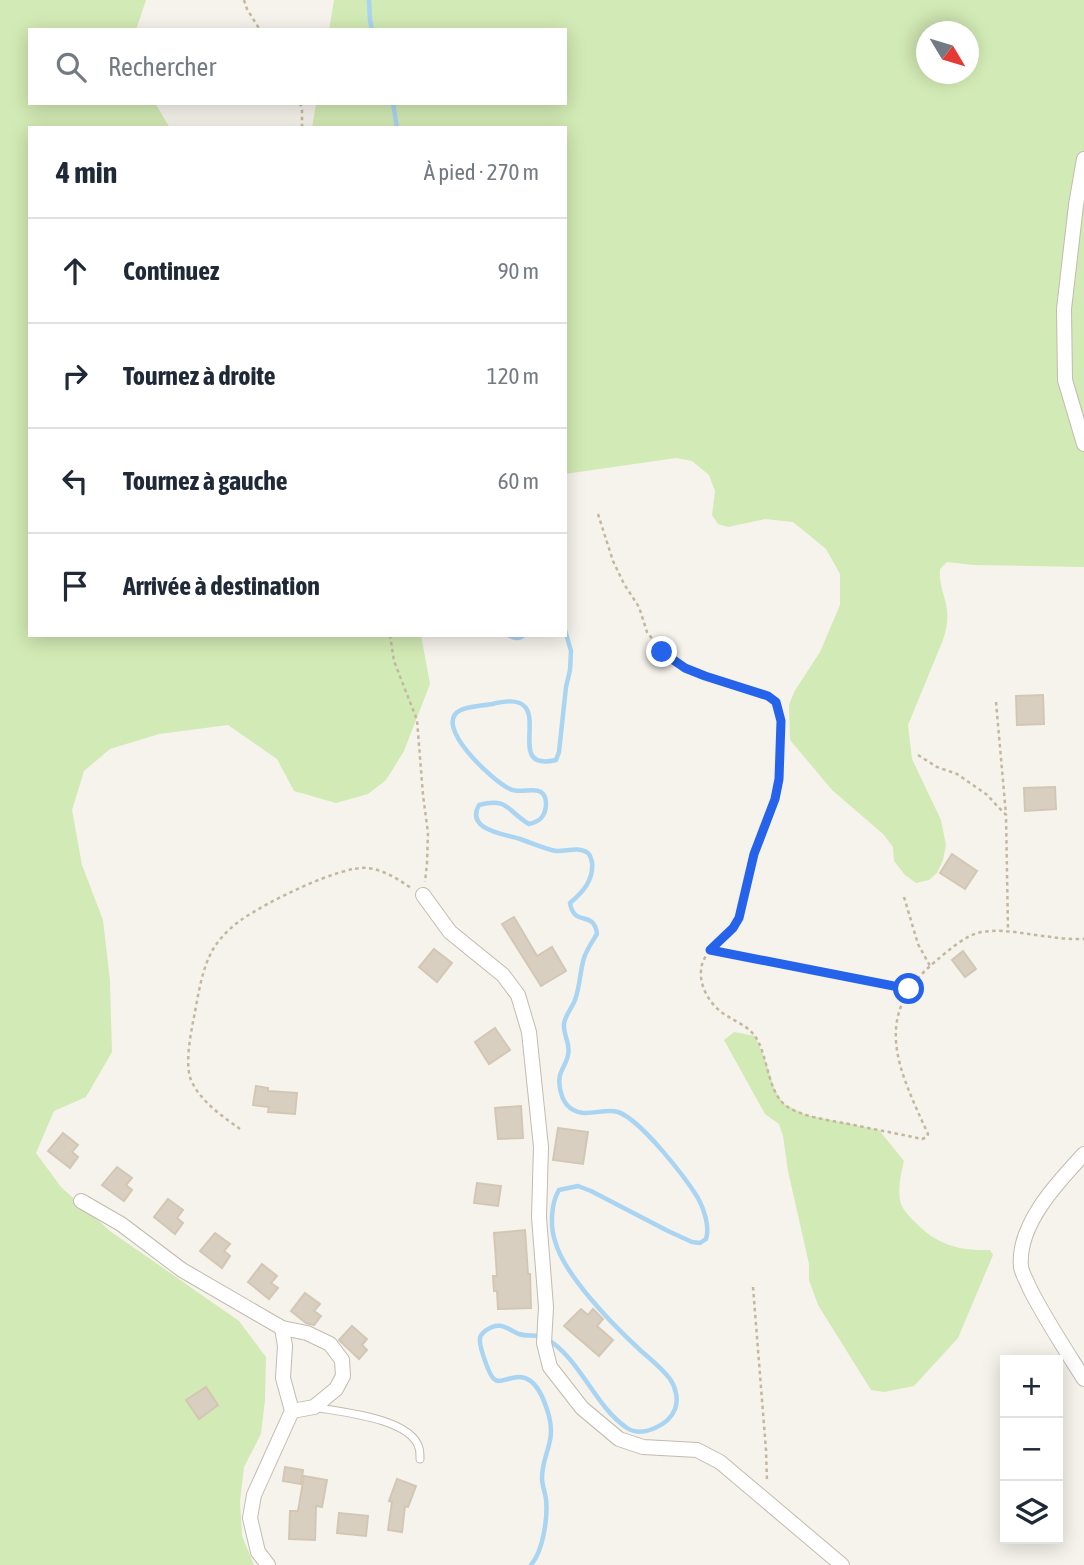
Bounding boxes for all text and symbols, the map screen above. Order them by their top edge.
north arrow [916,21,979,84]
search box [28,28,567,105]
icon: search [52,48,90,86]
text: Rechercher [108,52,216,82]
text: 4 min [56,155,117,189]
text: À pied · 270 m [424,159,539,185]
icon: ahead [56,252,94,290]
text: Continuez [123,256,219,286]
text: 90 m [498,258,539,284]
icon: right [56,357,94,395]
text: Tournez à droite [123,361,276,391]
text: 120 m [487,363,539,389]
icon: left [56,462,94,500]
text: Tournez à gauche [123,466,288,496]
text: 60 m [498,468,539,494]
icon: arrive [56,567,94,605]
text: Arrivée à destination [123,571,320,601]
route end [646,636,677,667]
route start [893,973,924,1004]
map controls [1000,1355,1063,1544]
button: + [1000,1355,1063,1418]
button: − [1000,1418,1063,1481]
button: layers [1000,1481,1063,1544]

